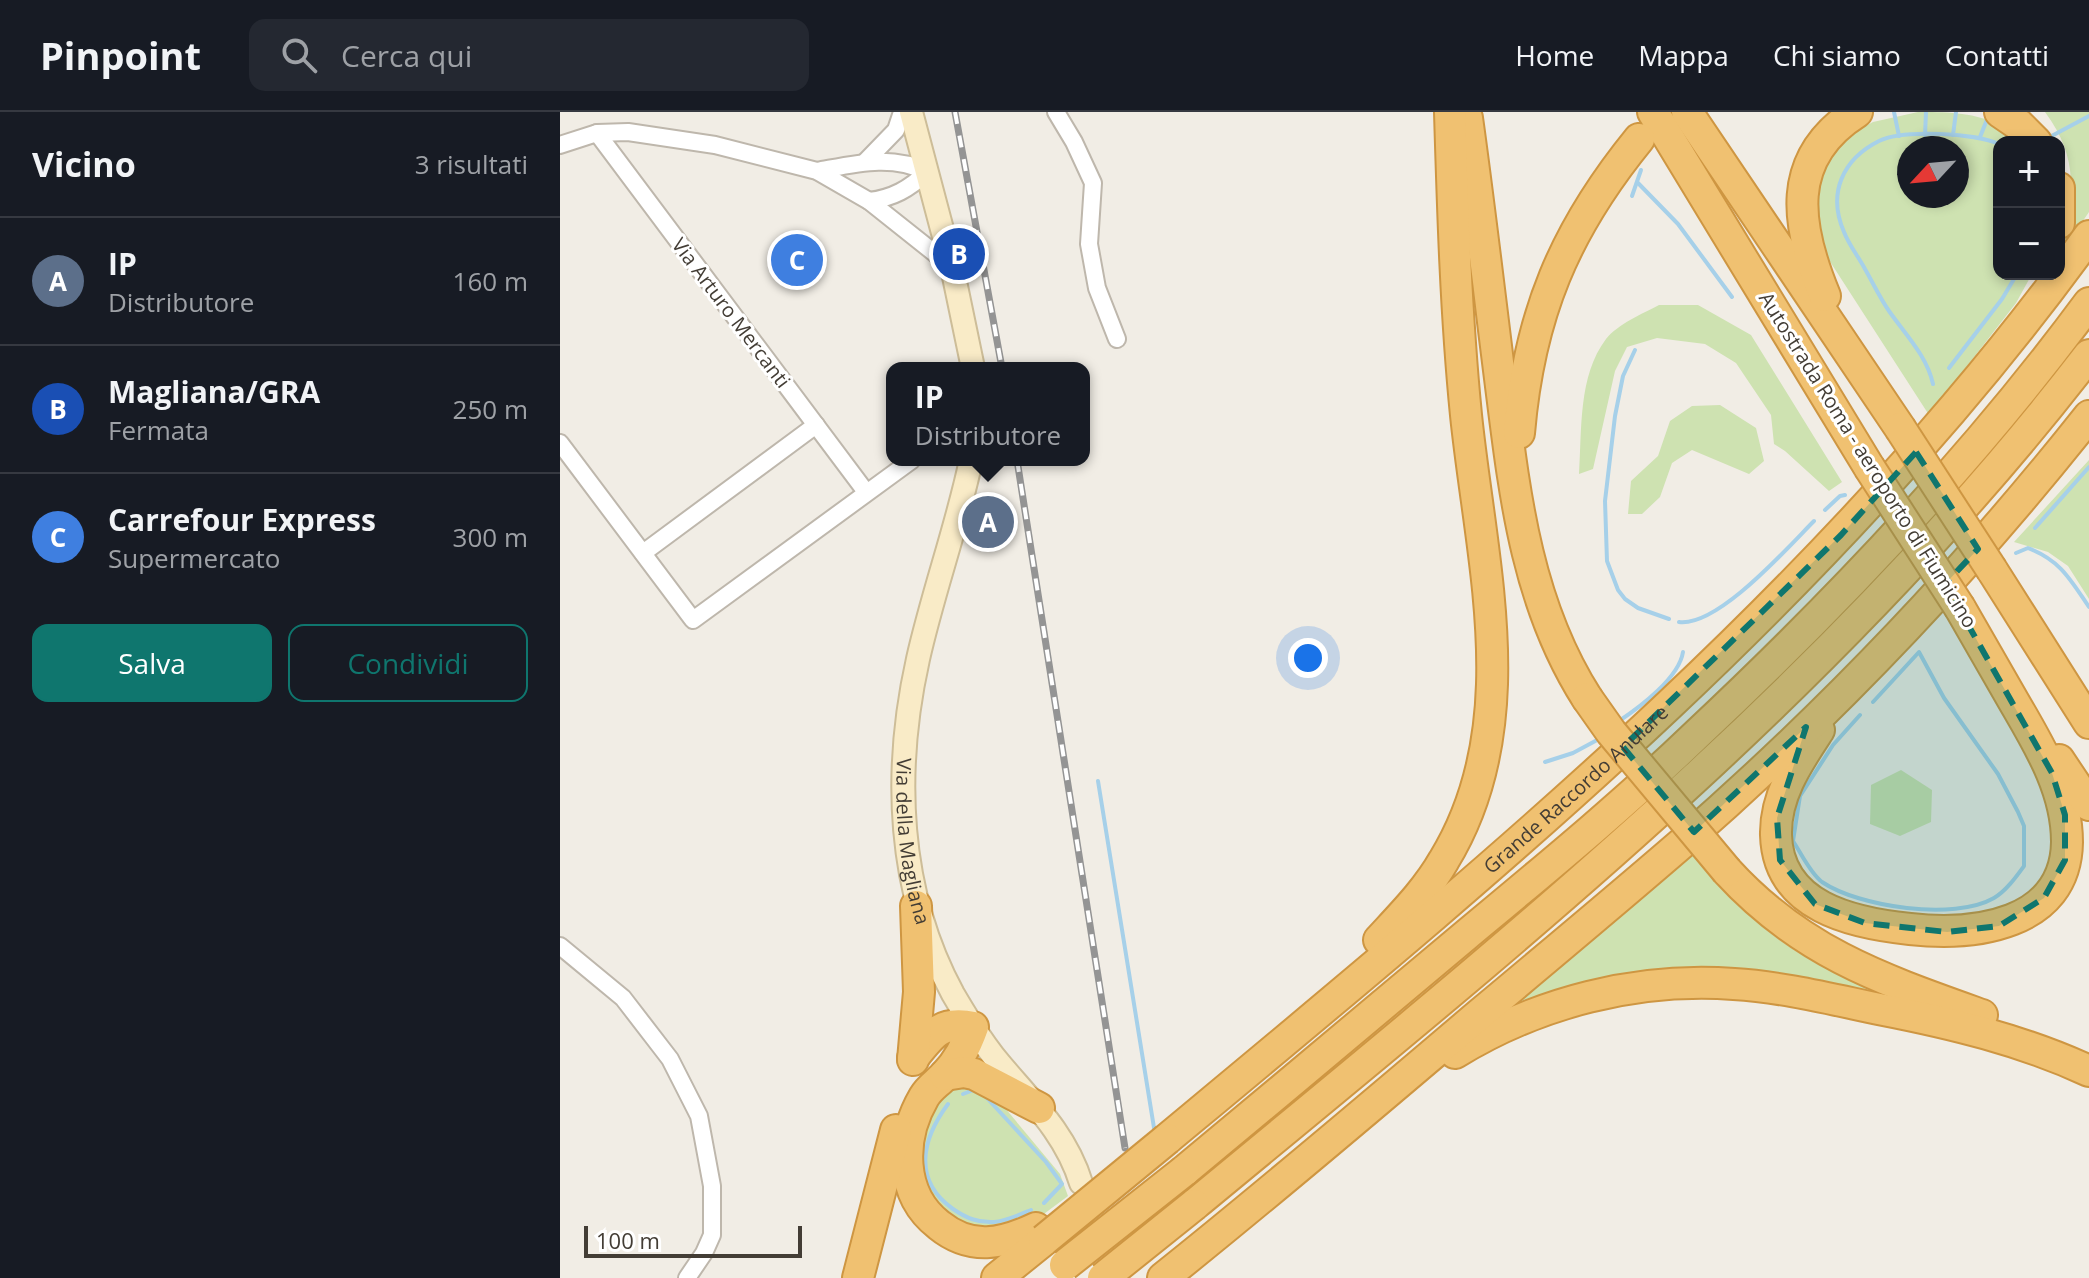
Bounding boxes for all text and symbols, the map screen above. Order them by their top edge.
search box [249,19,809,91]
text: Pinpoint [40,29,201,81]
icon: search [277,33,321,77]
text: Cerca qui [341,35,472,76]
text: Home [1515,36,1594,74]
text: Mappa [1638,36,1729,74]
text: Chi siamo [1773,36,1901,74]
text: Contatti [1945,36,2049,74]
north arrow [1897,136,1969,208]
map controls [1993,136,2065,280]
button: + [1993,136,2065,208]
text: Vicino [32,141,136,187]
text: 3 risultati [415,146,528,182]
button: − [1993,208,2065,280]
pin: B [933,224,985,284]
pin: C [771,230,823,290]
street label: Via Arturo Mercanti [666,232,797,393]
text: IP [108,243,137,284]
text: A [49,263,67,299]
text: 160 m [453,263,528,299]
text: Distributore [108,284,254,320]
street label: Autostrada Roma - aeroporto di Fiumicino [1753,287,1984,633]
popup [886,362,1090,466]
text: Magliana/GRA [108,371,320,412]
text: IP [915,376,944,417]
text: B [49,391,67,427]
text: 250 m [453,391,528,427]
text: Fermata [108,412,209,448]
text: Distributore [915,417,1061,453]
pin: A [962,492,1014,552]
text: Carrefour Express [108,499,376,540]
text: C [50,519,66,555]
text: 300 m [453,519,528,555]
text: Supermercato [108,540,280,576]
button: Salva [32,624,272,702]
button: Condividi [288,624,528,702]
your location [1288,638,1328,678]
street label: Grande Raccordo Anulare [1477,699,1674,879]
street label: Via della Magliana [890,757,937,928]
scale bar [584,1222,802,1258]
text: 100 m [596,1225,660,1255]

